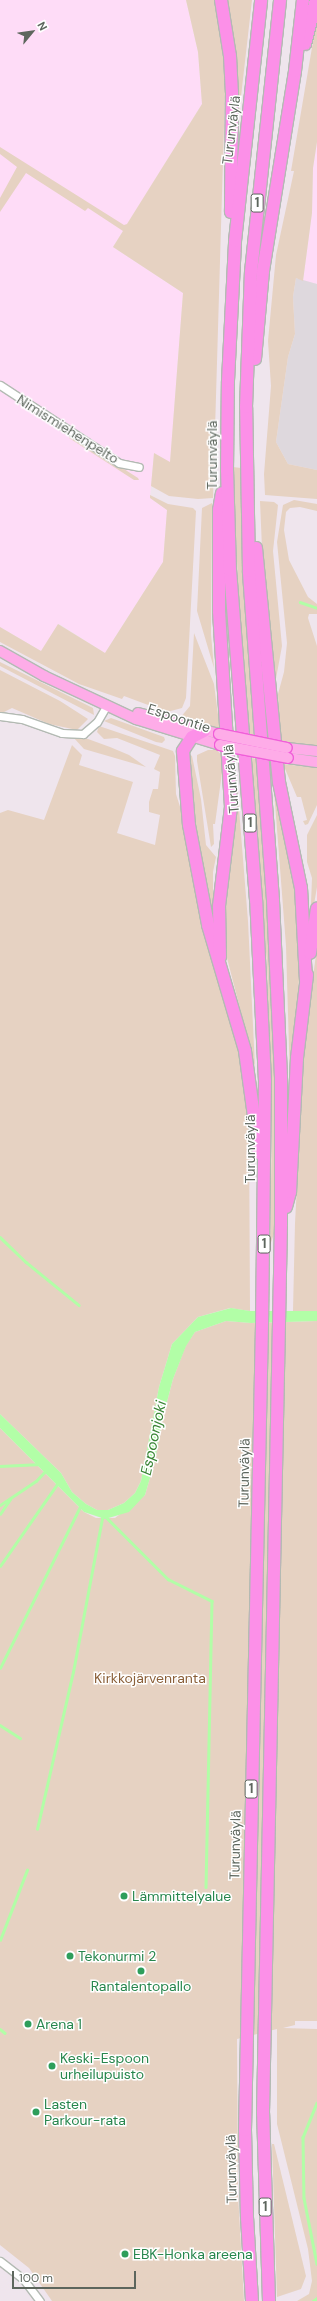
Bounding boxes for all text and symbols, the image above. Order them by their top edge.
north arrow [12,12,52,52]
text: N [34,19,51,33]
street label: Turunväylä [218,95,244,165]
road number: 1 [250,192,264,214]
street label: Nimismiehenpelto [14,391,122,467]
street label: Turunväylä [204,420,220,490]
street label: Espoontie [145,700,213,736]
street label: Turunväylä [220,744,242,814]
road number: 1 [243,812,257,834]
street label: Turunväylä [242,1114,258,1184]
road number: 1 [257,1233,271,1255]
water label: Espoonjoki [137,1399,171,1477]
street label: Turunväylä [235,1438,253,1508]
park label: Kirkkojärvenranta [94,1670,206,1686]
road number: 1 [244,1778,258,1800]
street label: Turunväylä [226,1810,244,1880]
place label: Lämmittelyalue [132,1888,231,1904]
marker: Lämmittelyalue [119,1891,129,1901]
place label: Tekonurmi 2 [78,1948,156,1964]
marker: Tekonurmi 2 [65,1951,75,1961]
marker: Rantalentopallo [136,1966,146,1976]
place label: Rantalentopallo [91,1978,191,1994]
place label: Arena 1 [36,2016,82,2032]
marker: Arena 1 [23,2019,33,2029]
place label: Keski-Espoon urheilupuisto [60,2050,149,2082]
marker: Keski-Espoon urheilupuisto [47,2061,57,2071]
place label: Lasten Parkour-rata [44,2096,126,2128]
marker: Lasten Parkour-rata [31,2107,41,2117]
street label: Turunväylä [222,2134,240,2204]
road number: 1 [258,2196,272,2218]
place label: EBK-Honka areena [133,2246,253,2262]
marker: EBK-Honka areena [120,2249,130,2259]
scale bar [14,2263,138,2289]
text: 100 m [19,2270,53,2286]

